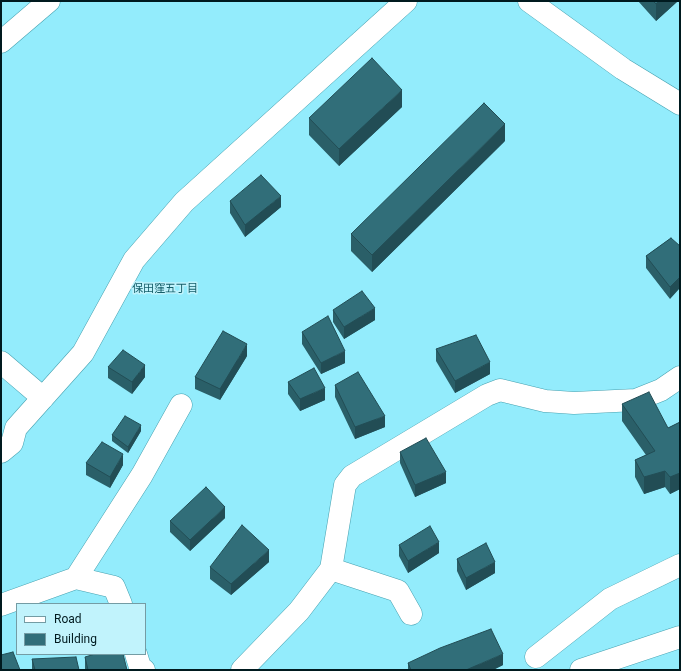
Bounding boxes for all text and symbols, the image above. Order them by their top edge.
district label: 保田窪五丁目 [132,282,198,296]
legend [16,603,146,655]
text: Road [54,612,82,626]
text: Building [54,632,97,646]

